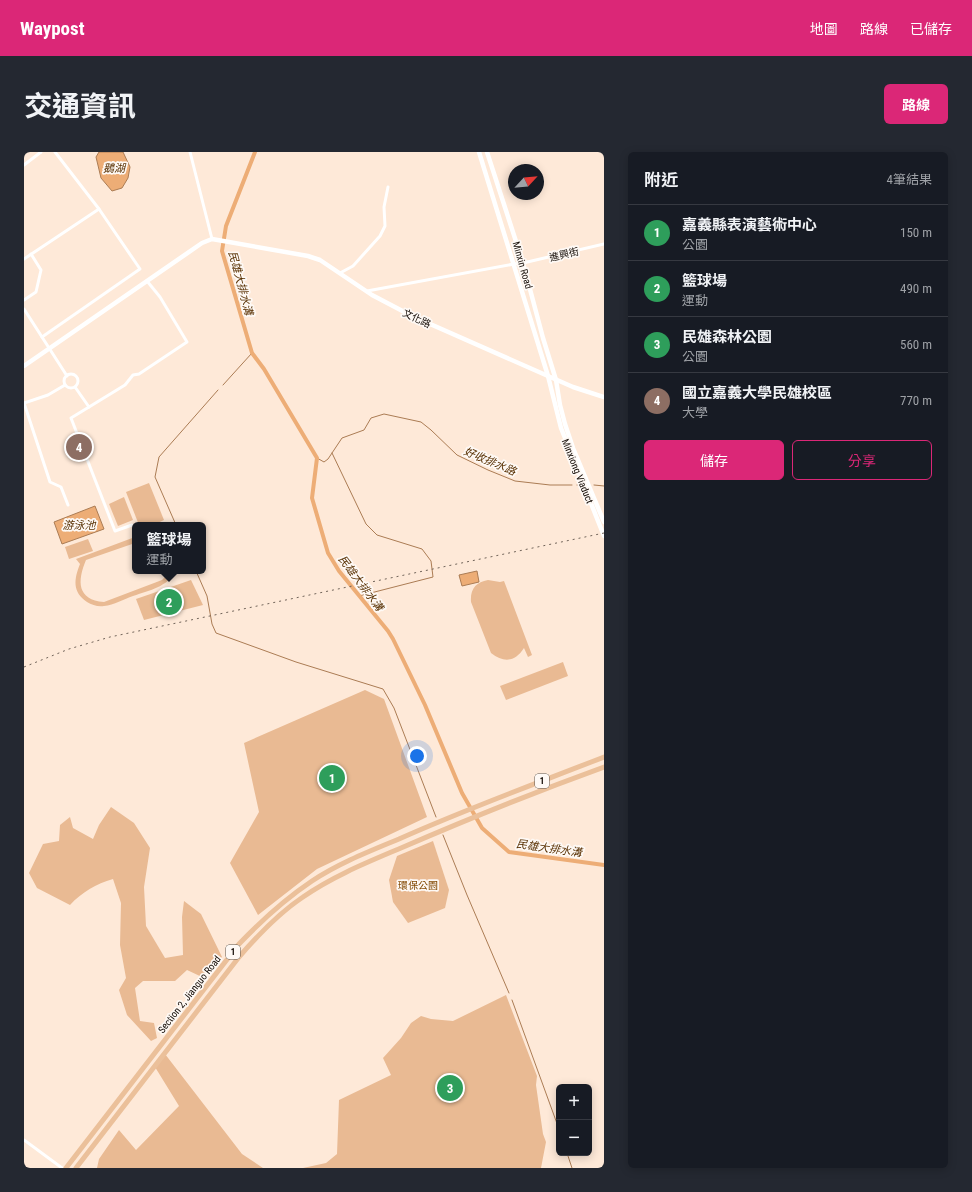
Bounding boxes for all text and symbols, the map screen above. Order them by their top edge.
text: Waypost [20,17,85,40]
text: 地圖 [810,21,838,37]
text: 路線 [860,21,888,37]
text: 已儲存 [910,21,952,37]
button: 路線 [884,84,948,124]
text: 交通資訊 [24,90,136,123]
water label: 鵝湖 [103,162,127,175]
north arrow [508,164,544,200]
text: 附近 [644,170,678,190]
text: 4筆結果 [887,172,932,187]
text: 嘉義縣表演藝術中心 [682,216,817,234]
text: 1 [654,225,660,240]
text: 150 m [900,225,932,240]
text: 公園 [682,237,708,252]
street label: Minxin Road [511,240,535,290]
street label: 進興街 [548,246,580,263]
water label: 民雄大排水溝 [226,250,256,319]
text: 籃球場 [682,272,727,290]
text: 2 [654,281,660,296]
text: 490 m [900,281,932,296]
text: 運動 [682,293,708,308]
street label: 文化路 [401,307,433,330]
text: 民雄森林公園 [682,328,772,346]
text: 3 [654,337,660,352]
text: 560 m [900,337,932,352]
text: 公園 [682,349,708,364]
text: 國立嘉義大學民雄校區 [682,384,832,402]
text: 4 [654,393,660,408]
text: 770 m [900,393,932,408]
text: 大學 [682,405,708,420]
pin: 4 [66,432,92,462]
street label: Minxiong Viaduct [560,437,595,505]
button: 儲存 [644,440,784,480]
button: 分享 [792,440,932,480]
water label: 好收排水路 [462,445,519,479]
water label: 游泳池 [63,519,96,532]
popup [132,522,206,574]
text: 籃球場 [146,531,192,549]
text: 運動 [146,552,173,567]
water label: 民雄大排水溝 [336,553,387,615]
pin: 2 [156,587,182,617]
your location [407,746,427,766]
pin: 1 [319,763,345,793]
road number: 1 [535,774,549,788]
water label: 民雄大排水溝 [515,837,584,860]
park label: 環保公園 [398,880,438,891]
road number: 1 [226,945,240,959]
street label: Section 2, Jianguo Road [156,953,223,1035]
pin: 3 [437,1073,463,1103]
map controls [556,1084,592,1156]
button: + [556,1084,592,1120]
button: − [556,1120,592,1156]

